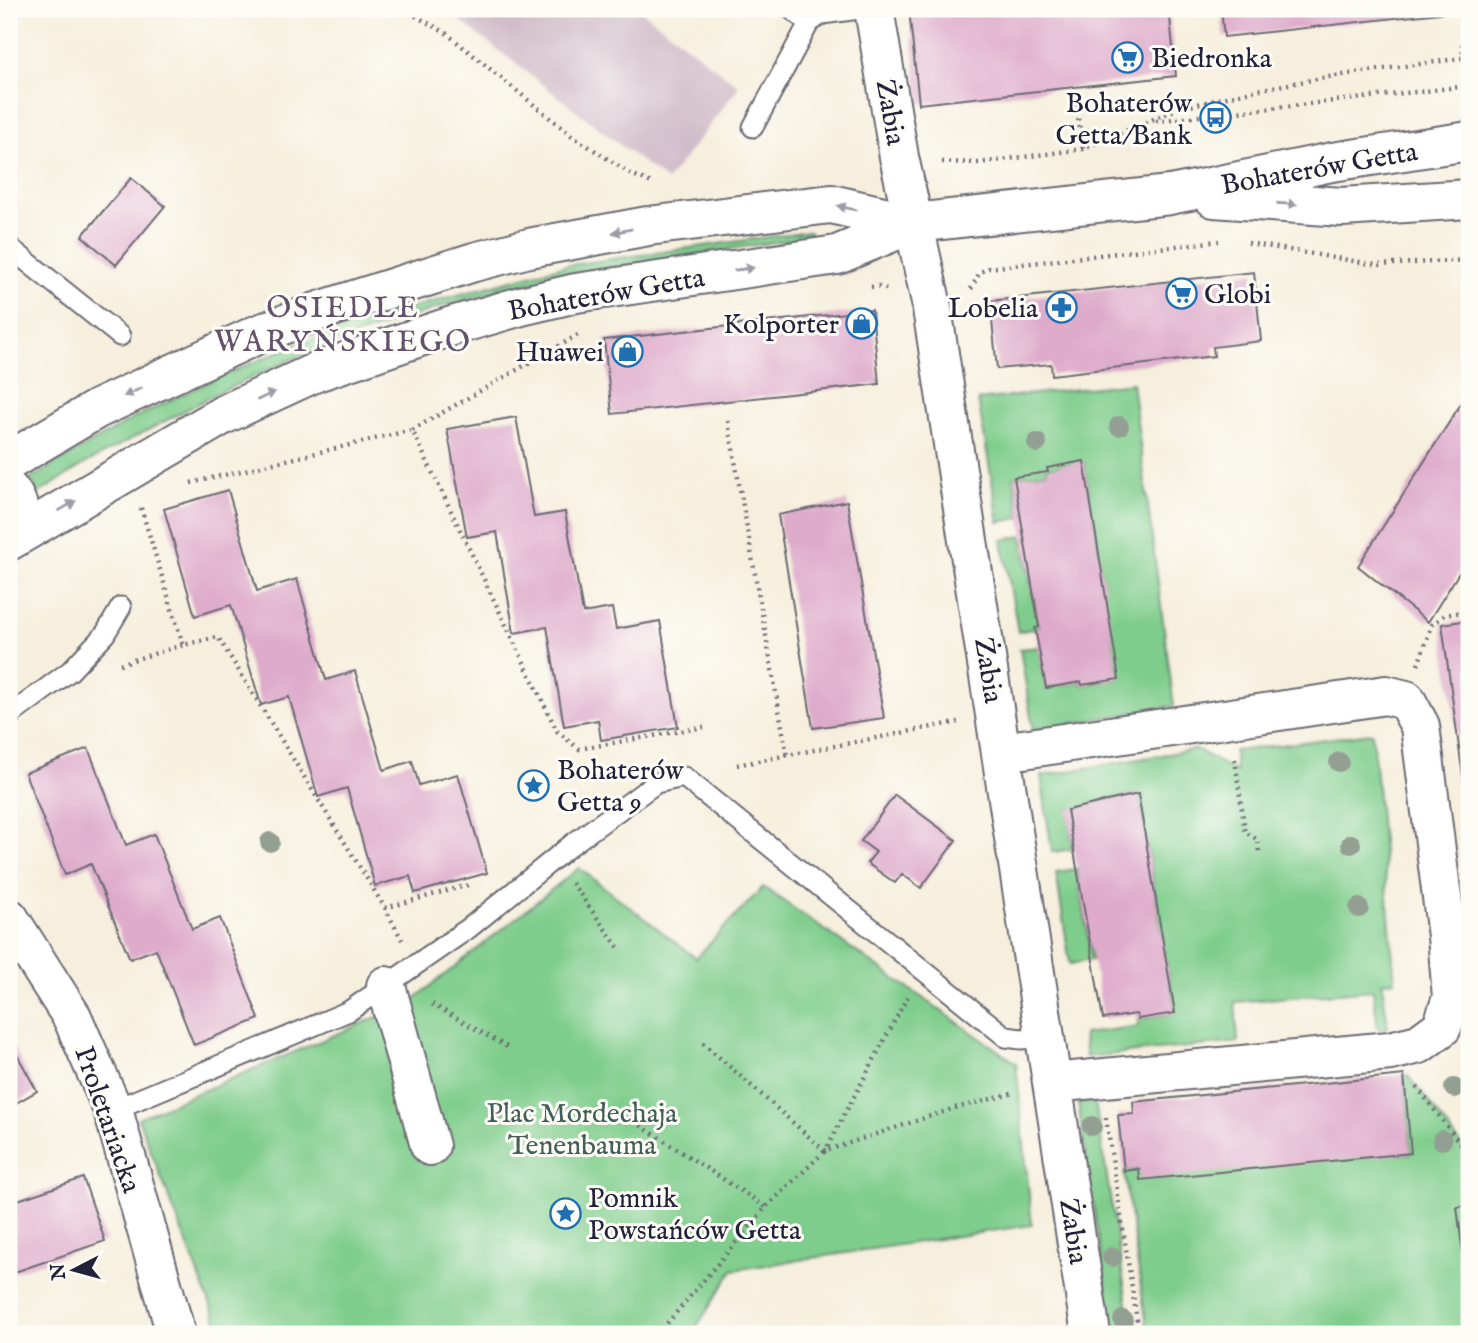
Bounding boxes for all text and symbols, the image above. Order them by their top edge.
supermarket icon: Biedronka [1111,40,1145,74]
place label: Biedronka [1151,42,1273,77]
street label: Żabia [867,77,913,149]
place label: Bohaterów Getta/Bank [1056,87,1193,154]
bus stop icon: Bohaterów Getta/Bank [1198,101,1232,135]
street label: Bohaterów Getta [1218,135,1421,204]
one-way arrow [1276,198,1298,209]
one-way arrow [836,202,858,213]
one-way arrow [611,226,633,237]
street label: Bohaterów Getta [505,261,708,330]
one-way arrow [733,263,755,274]
supermarket icon: Globi [1164,276,1198,310]
place label: Globi [1204,278,1271,313]
district label: OSIEDLE WARYŃSKIEGO [214,290,472,362]
pharmacy icon: Lobelia [1044,290,1078,324]
place label: Lobelia [948,292,1039,327]
shop icon: Kolporter [845,306,879,340]
place label: Kolporter [723,308,839,343]
shop icon: Huawei [610,334,644,368]
place label: Huawei [515,336,604,371]
one-way arrow [123,386,143,398]
one-way arrow [256,390,276,401]
one-way arrow [58,500,77,513]
street label: Żabia [965,635,1010,707]
place label: Bohaterów Getta 9 [557,754,684,821]
place icon: Bohaterów Getta 9 [517,768,551,802]
street label: Proletariacka [65,1042,148,1198]
park label: Plac Mordechaja Tenenbauma [487,1097,678,1164]
place label: Pomnik Powstańców Getta [588,1182,802,1249]
place icon: Pomnik Powstańców Getta [548,1196,582,1230]
street label: Żabia [1050,1196,1095,1268]
north arrow [38,1234,108,1304]
text: N [46,1262,72,1282]

